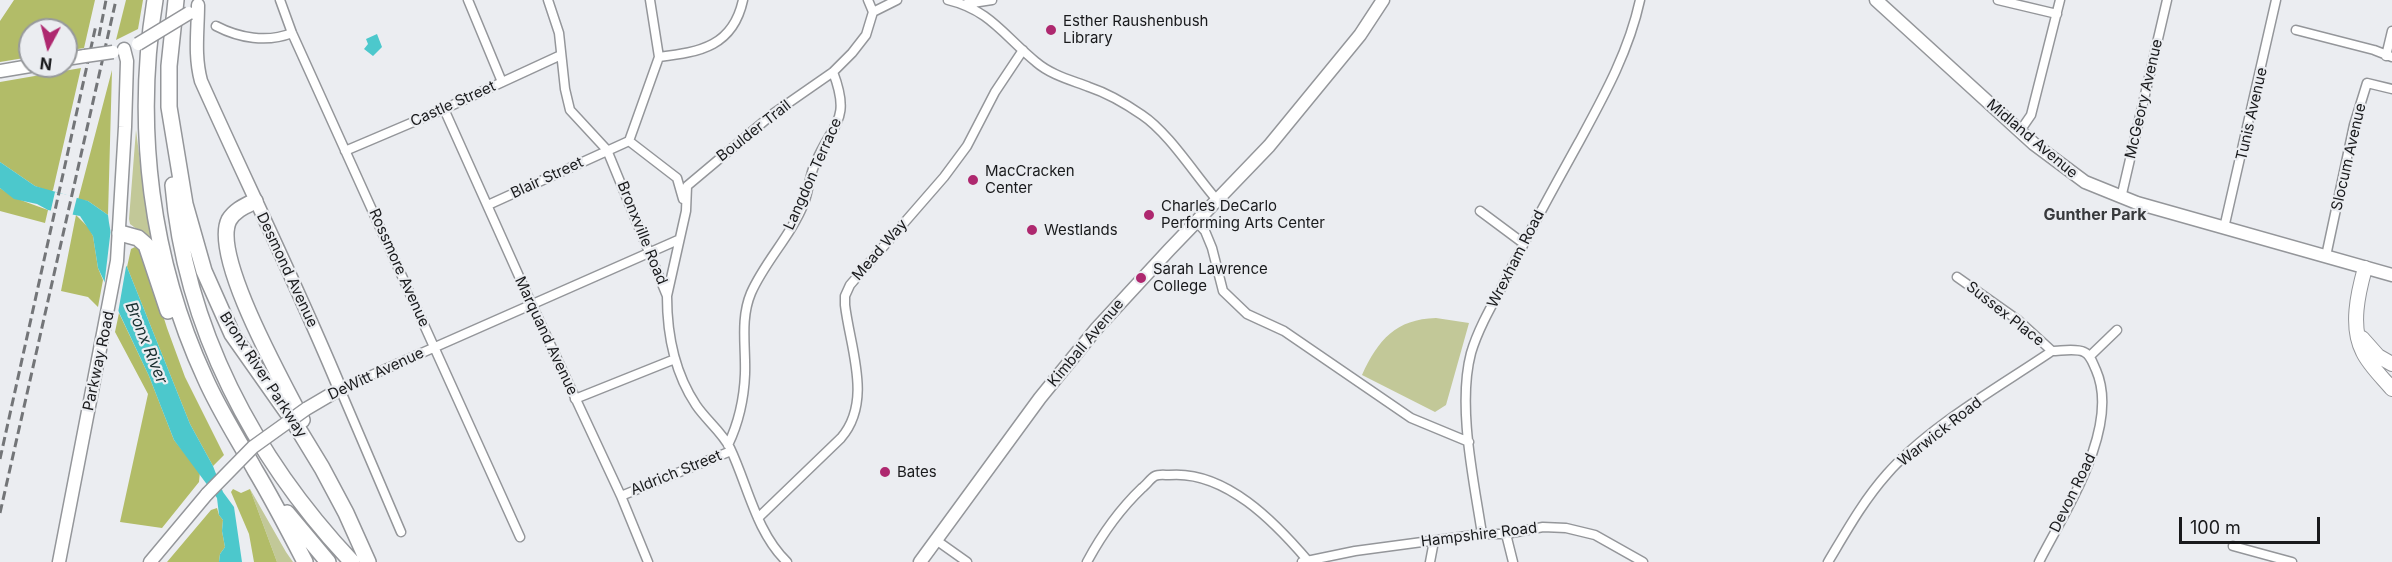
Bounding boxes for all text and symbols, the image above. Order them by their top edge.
place label: Esther Raushenbush Library [1063,12,1208,47]
north arrow [18,18,78,78]
marker: Esther Raushenbush Library [1044,23,1058,37]
street label: McGeory Avenue [2121,37,2167,161]
text: N [39,53,53,75]
street label: Tunis Avenue [2233,66,2271,162]
street label: Castle Street [408,77,498,131]
street label: Boulder Trail [713,96,795,166]
street label: Midland Avenue [1983,96,2081,182]
street label: Slocum Avenue [2328,102,2370,212]
street label: Langdon Terrace [780,115,846,233]
street label: Blair Street [508,153,586,203]
place label: MacCracken Center [985,162,1075,197]
marker: MacCracken Center [966,173,980,187]
street label: Bronxville Road [613,179,671,287]
place label: Charles DeCarlo Performing Arts Center [1161,197,1325,232]
district label: Gunther Park [2043,205,2147,225]
street label: Rossmore Avenue [365,206,433,330]
street label: Wrexham Road [1484,207,1548,311]
marker: Charles DeCarlo Performing Arts Center [1142,208,1156,222]
street label: Desmond Avenue [253,210,321,330]
street label: Mead Way [849,216,911,284]
place label: Westlands [1044,221,1118,239]
marker: Westlands [1025,223,1039,237]
place label: Sarah Lawrence College [1153,260,1268,295]
marker: Sarah Lawrence College [1134,271,1148,285]
street label: Marquand Avenue [511,274,581,398]
street label: Sussex Place [1962,278,2048,350]
street label: Kimball Avenue [1044,295,1128,391]
water label: Bronx River [121,299,171,387]
street label: Bronx River Parkway [216,309,310,441]
street label: Parkway Road [80,310,118,412]
street label: DeWitt Avenue [325,344,427,404]
street label: Warwick Road [1895,394,1985,470]
street label: Aldrich Street [628,447,724,499]
street label: Devon Road [2046,451,2100,535]
place label: Bates [897,463,937,481]
marker: Bates [878,465,892,479]
scale bar [2182,505,2323,543]
text: 100 m [2190,517,2241,538]
street label: Hampshire Road [1420,519,1538,551]

